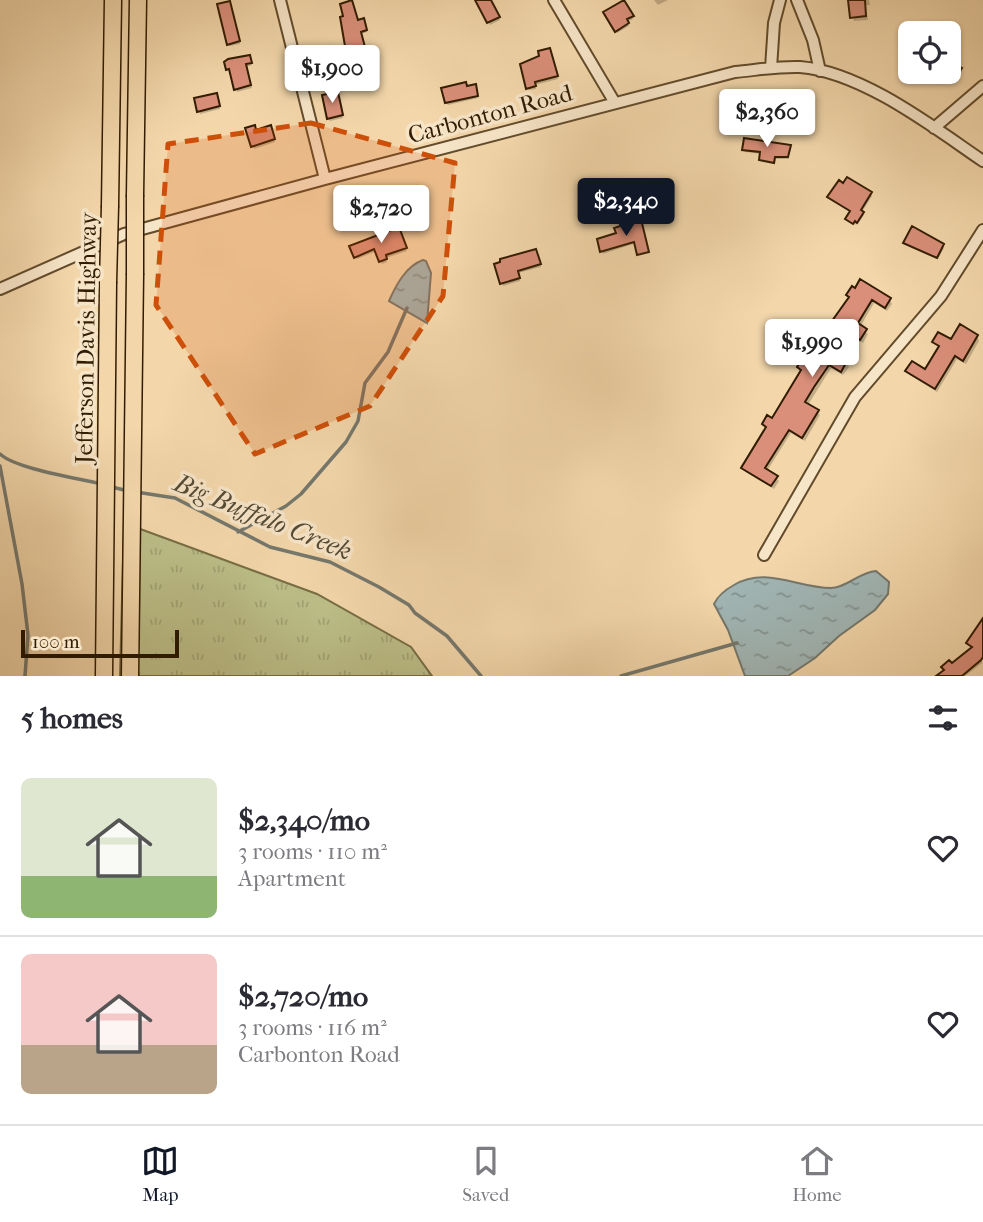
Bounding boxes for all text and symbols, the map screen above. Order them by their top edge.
map controls [898,21,961,84]
button: locate [898,21,961,84]
pin: $1,900 [275,46,389,105]
text: $1,900 [301,54,363,81]
street label: Carbonton Road [405,78,576,149]
pin: $2,360 [710,90,824,149]
text: $2,360 [735,98,799,125]
pin: $2,340 [569,178,683,238]
pin: $2,720 [324,186,438,245]
text: $2,340 [594,187,658,214]
text: $2,720 [349,194,413,221]
street label: Jefferson Davis Highway [70,211,102,466]
pin: $1,990 [755,320,869,379]
text: $1,990 [781,328,843,355]
water label: Big Buffalo Creek [168,467,356,567]
scale bar [21,627,178,659]
text: 100 m [32,631,80,653]
icon: filters [924,699,962,737]
text: 5 homes [21,701,123,736]
text: $2,340/mo [238,803,370,838]
icon: home [77,806,161,890]
icon: heart [924,829,962,867]
text: 3 rooms · 110 m² [238,838,387,865]
text: Apartment [238,865,346,892]
text: $2,720/mo [238,979,368,1014]
icon: home [77,982,161,1066]
icon: heart [924,1005,962,1043]
text: 3 rooms · 116 m² [238,1014,387,1041]
text: Carbonton Road [238,1041,400,1068]
tab: Map [141,1142,179,1206]
tab: Saved [462,1142,509,1206]
tab: Home [792,1142,842,1206]

